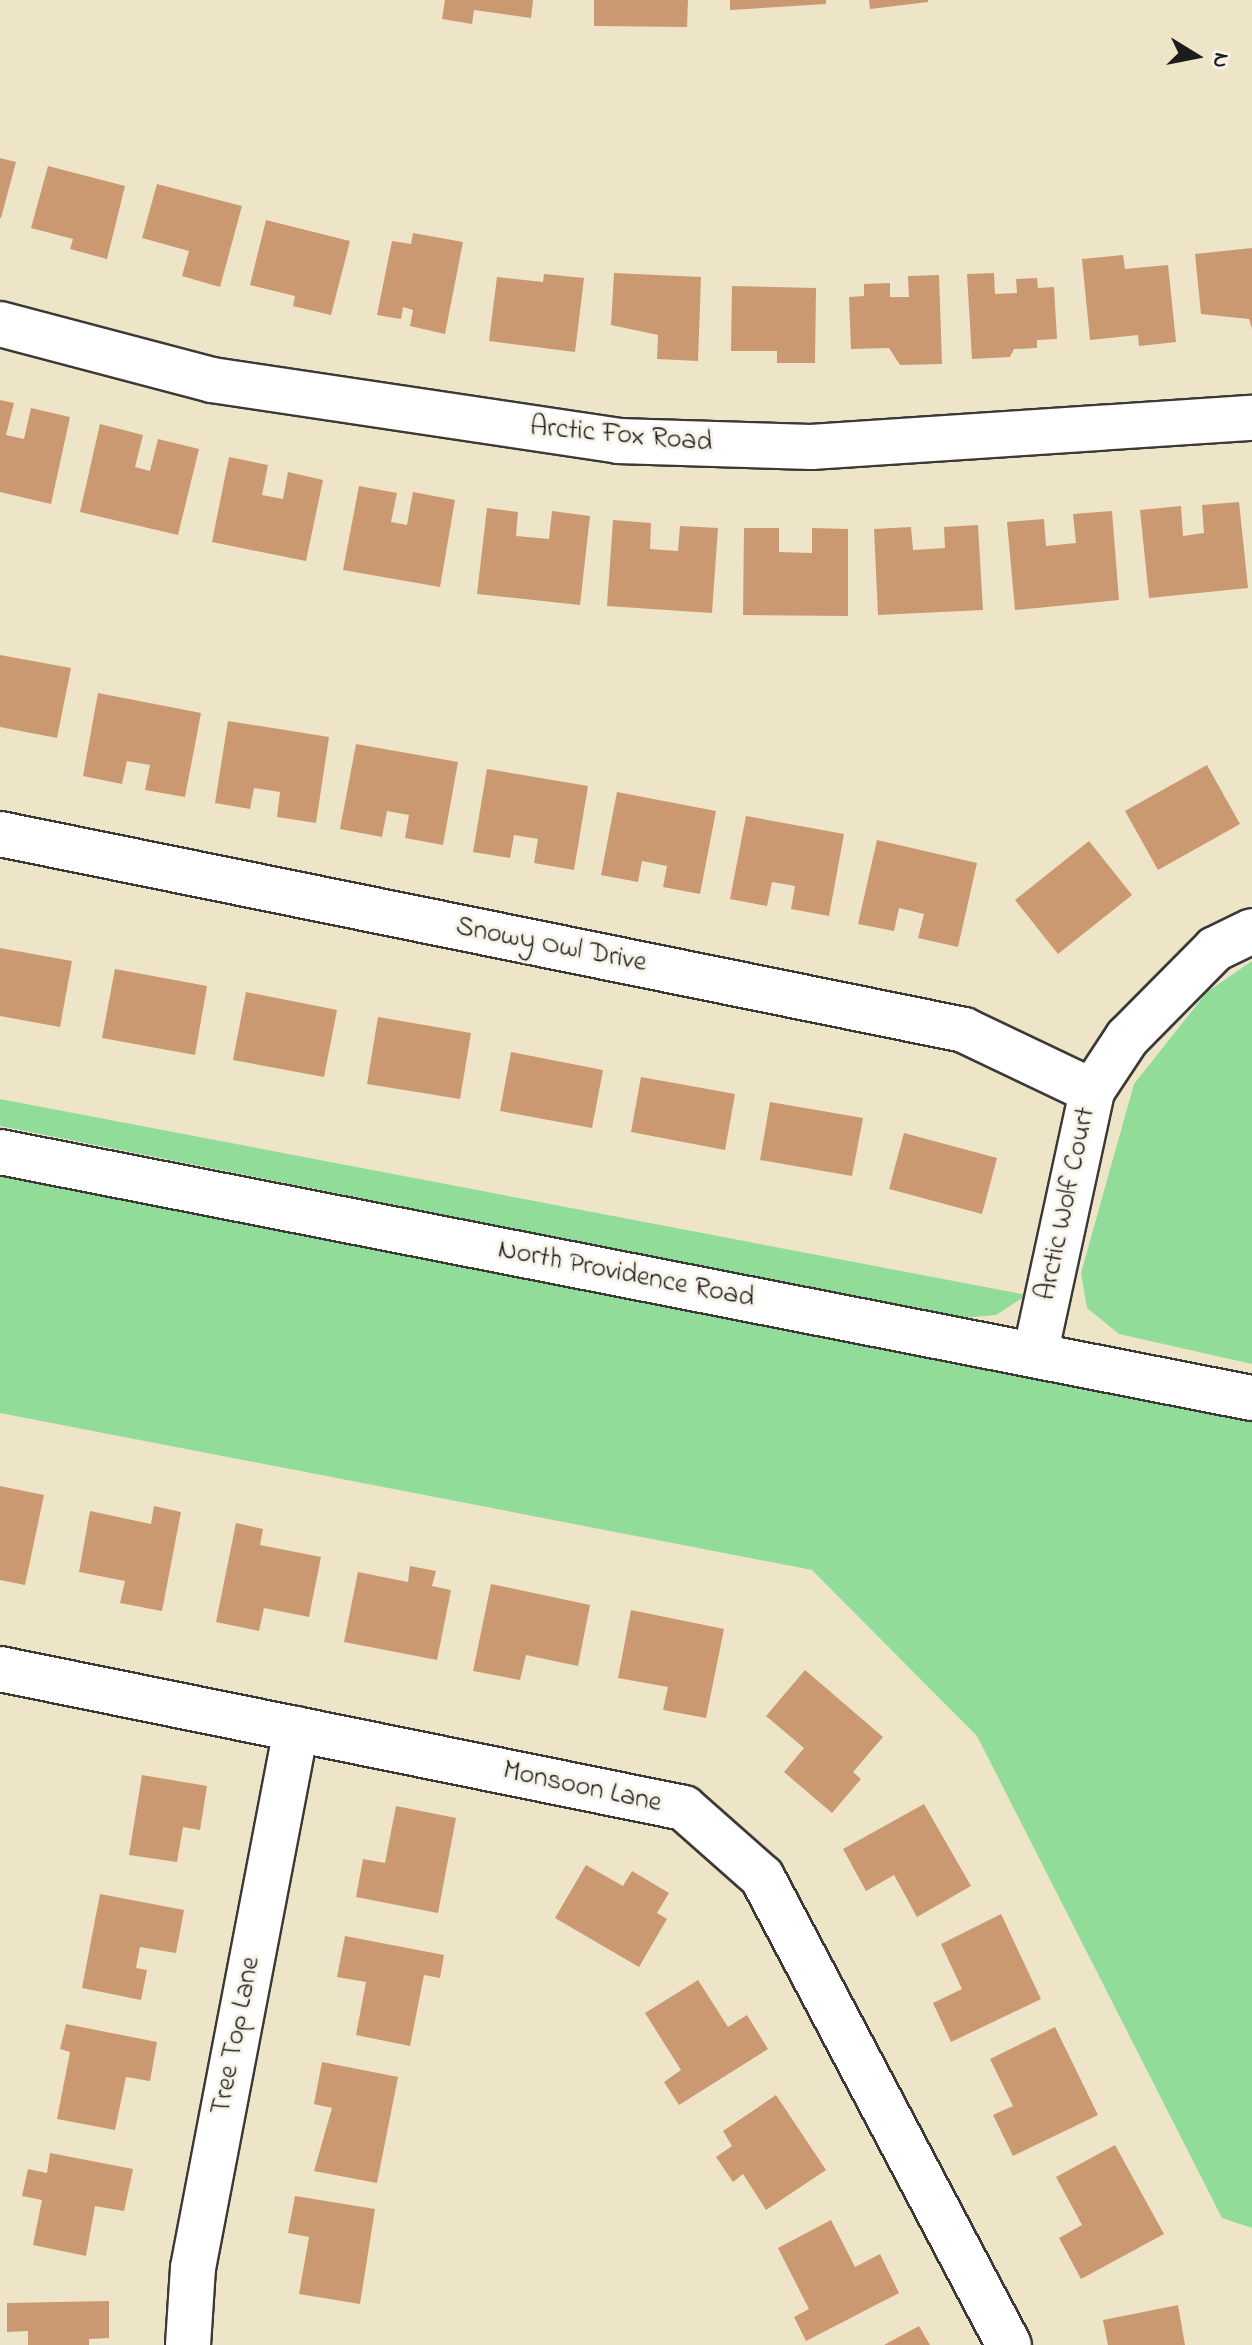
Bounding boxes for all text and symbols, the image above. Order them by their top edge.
north arrow [1156,16,1236,96]
text: N [1203,50,1237,70]
street label: Arctic Fox Road [528,411,714,461]
street label: Snowy Owl Drive [453,911,649,981]
street label: Arctic Wolf Court [1030,1104,1104,1304]
street label: North Providence Road [495,1234,757,1316]
street label: Monsoon Lane [500,1755,664,1821]
street label: Tree Top Lane [205,1954,269,2118]

